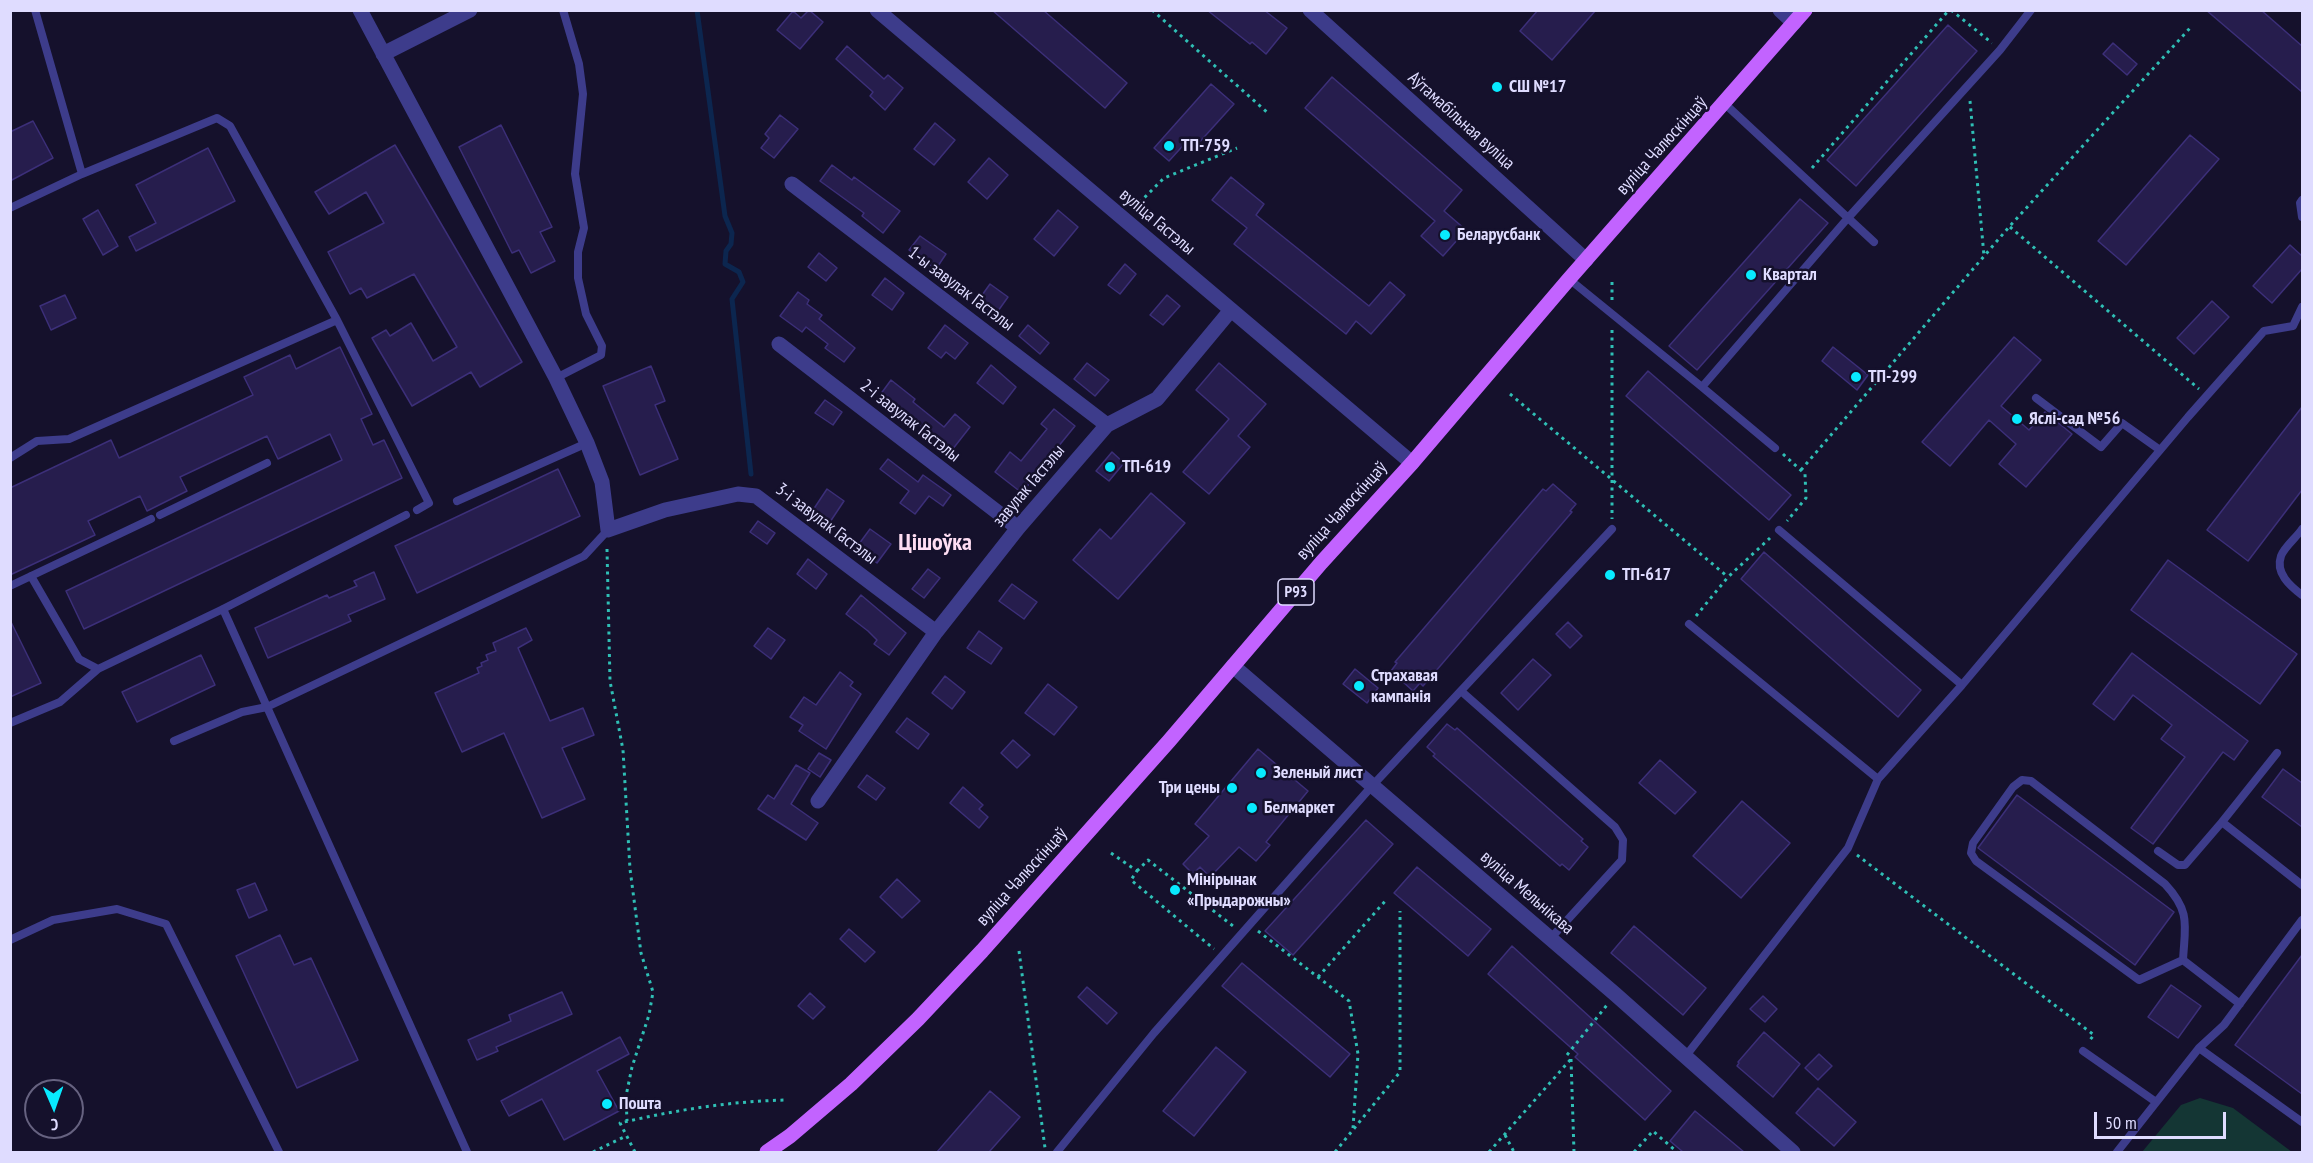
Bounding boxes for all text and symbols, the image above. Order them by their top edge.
street label: Аўтамабільная вуліца [1403,67,1519,175]
place label: СШ №17 [1509,76,1566,98]
marker: СШ №17 [1490,80,1504,94]
street label: вуліца Чалюскінцаў [1612,92,1712,200]
place label: ТП-759 [1181,135,1230,157]
marker: ТП-759 [1162,139,1176,153]
street label: вуліца Гастэлы [1115,184,1199,260]
place label: Беларусбанк [1457,224,1540,246]
marker: Беларусбанк [1438,228,1452,242]
street label: 1-ы завулак Гастэлы [904,242,1018,336]
place label: Квартал [1763,264,1817,286]
marker: Квартал [1744,268,1758,282]
place label: ТП-299 [1868,366,1917,388]
marker: ТП-299 [1849,370,1863,384]
street label: 2-і завулак Гастэлы [856,375,964,467]
place label: Яслі-сад №56 [2029,408,2120,430]
marker: Яслі-сад №56 [2010,412,2024,426]
street label: завулак Гастэлы [988,441,1070,531]
place label: ТП-619 [1122,456,1171,478]
street label: вуліца Чалюскінцаў [1292,457,1392,565]
marker: ТП-619 [1103,460,1117,474]
street label: 3-і завулак Гастэлы [771,479,881,569]
district label: Цішоўка [898,529,972,557]
place label: ТП-617 [1622,564,1671,586]
marker: ТП-617 [1603,568,1617,582]
road number: Р93 [1278,579,1314,605]
place label: Страхавая кампанія [1371,665,1438,708]
marker: Страхавая кампанія [1352,679,1366,693]
place label: Зеленый лист [1273,762,1363,784]
marker: Зеленый лист [1254,766,1268,780]
place label: Три цены [1159,777,1220,799]
marker: Три цены [1225,781,1239,795]
place label: Белмаркет [1264,797,1335,819]
marker: Белмаркет [1245,801,1259,815]
street label: вуліца Чалюскінцаў [972,823,1072,931]
street label: вуліца Мельнікава [1476,846,1578,940]
place label: Мінірынак «Прыдарожны» [1187,869,1291,912]
marker: Мінірынак «Прыдарожны» [1168,883,1182,897]
north arrow [24,1079,84,1139]
place label: Пошта [619,1093,661,1115]
marker: Пошта [600,1097,614,1111]
scale bar [2097,1100,2229,1138]
text: 50 m [2105,1111,2137,1134]
text: С [51,1115,59,1135]

